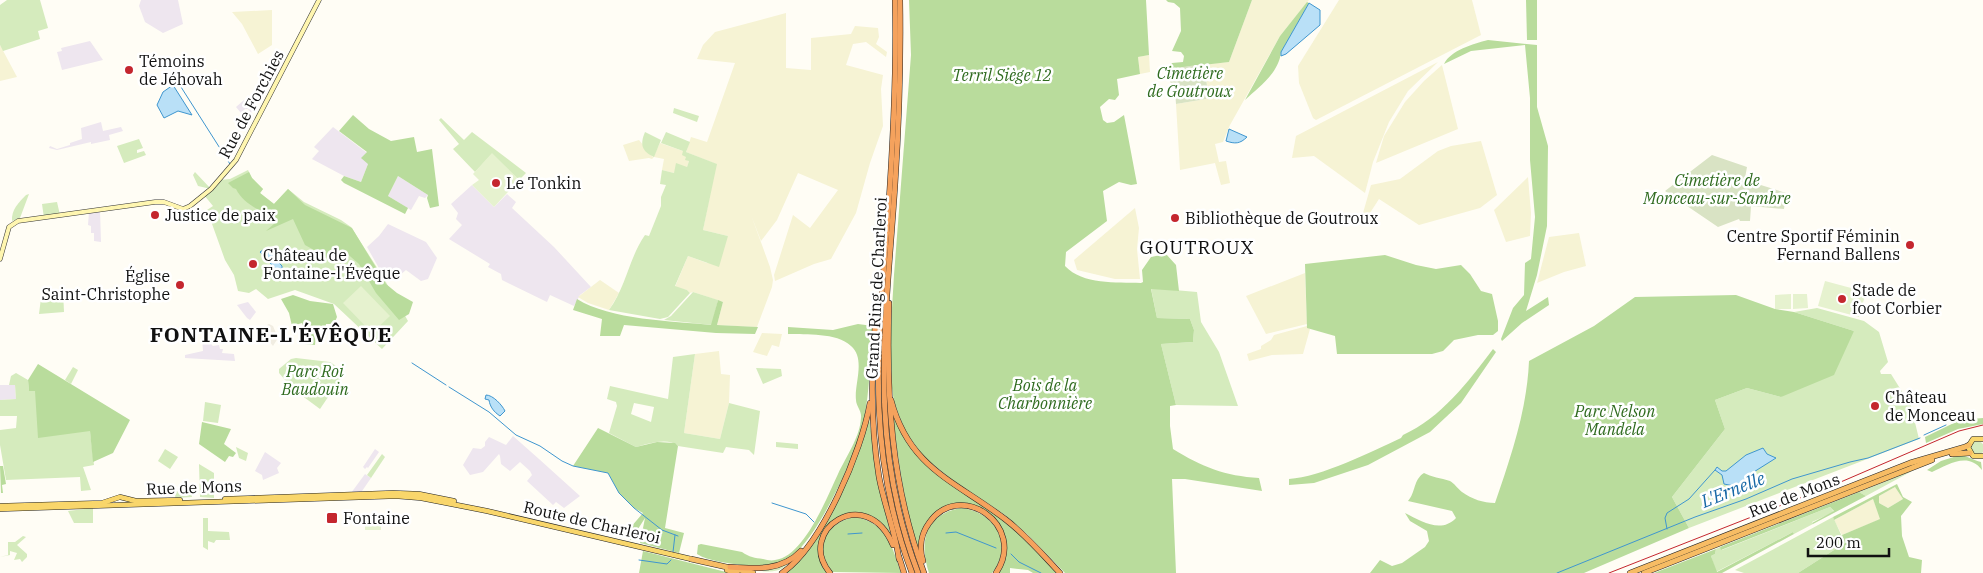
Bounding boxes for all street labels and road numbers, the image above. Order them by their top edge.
street label: Rue de Forchies [214,46,288,162]
street label: Grand Ring de Charleroi [861,196,891,380]
street label: Rue de Mons [1746,468,1842,522]
street label: Rue de Mons [146,475,242,499]
street label: Route de Charleroi [521,496,663,548]

